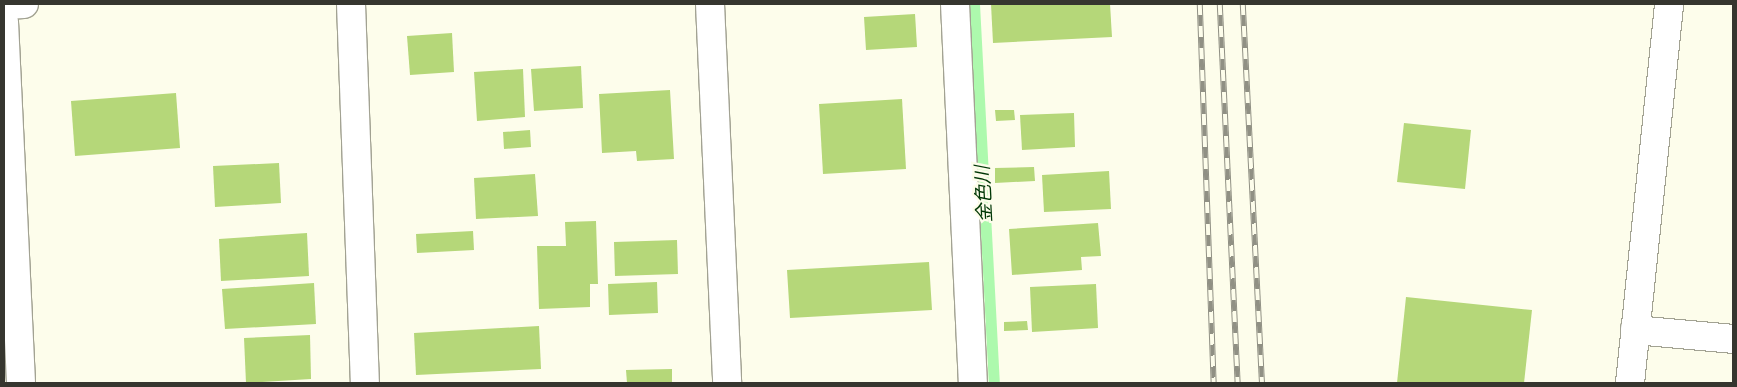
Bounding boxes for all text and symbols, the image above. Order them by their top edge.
water label: 金色川 [971,165,997,223]

